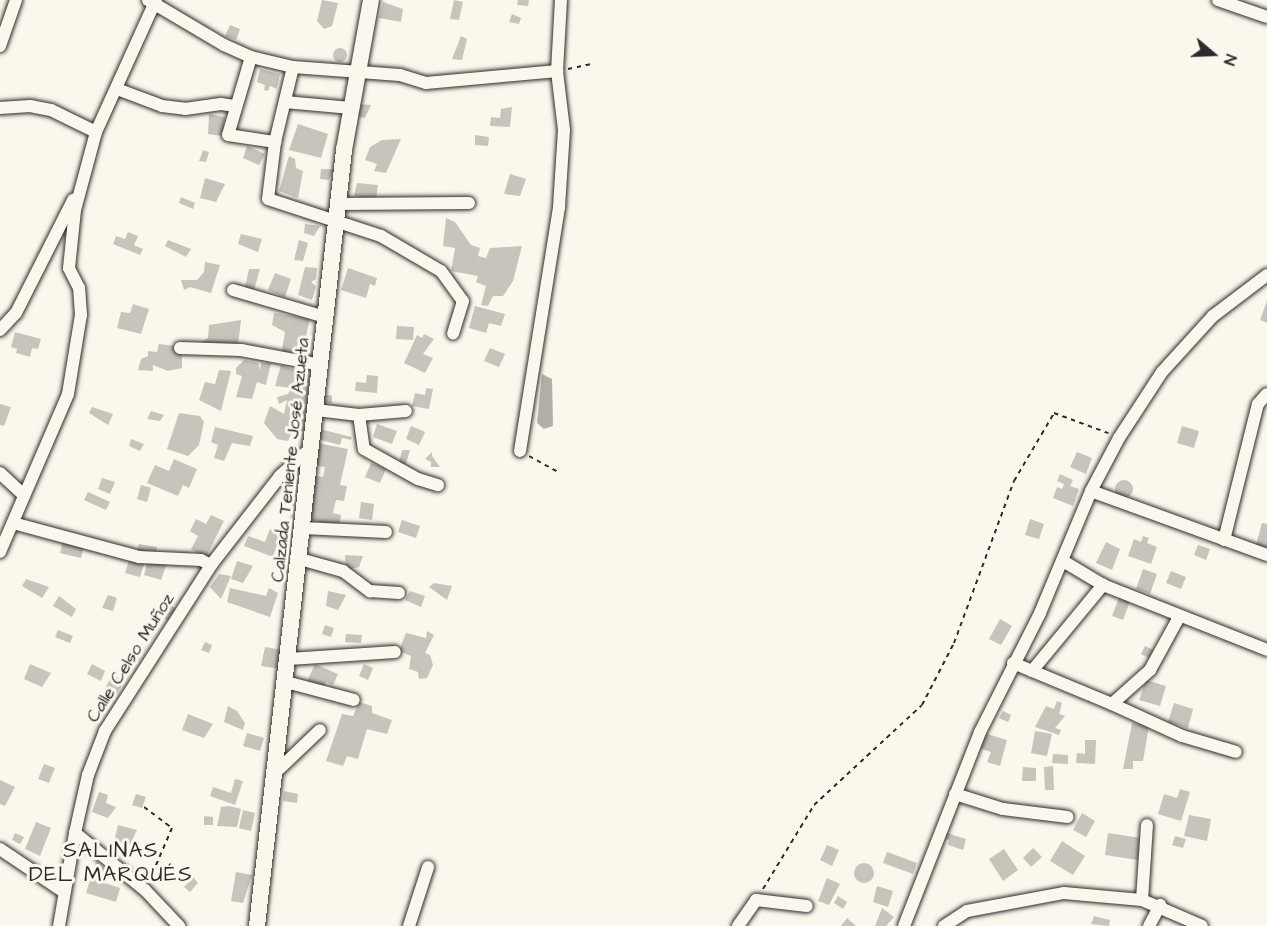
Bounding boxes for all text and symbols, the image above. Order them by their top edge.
north arrow [1183,24,1243,84]
text: N [1218,52,1242,68]
street label: Calzada Teniente José Azueta [267,337,315,583]
street label: Calle Celso Muñoz [83,589,179,727]
district label: SALINAS DEL MARQUÉS [29,838,193,888]

